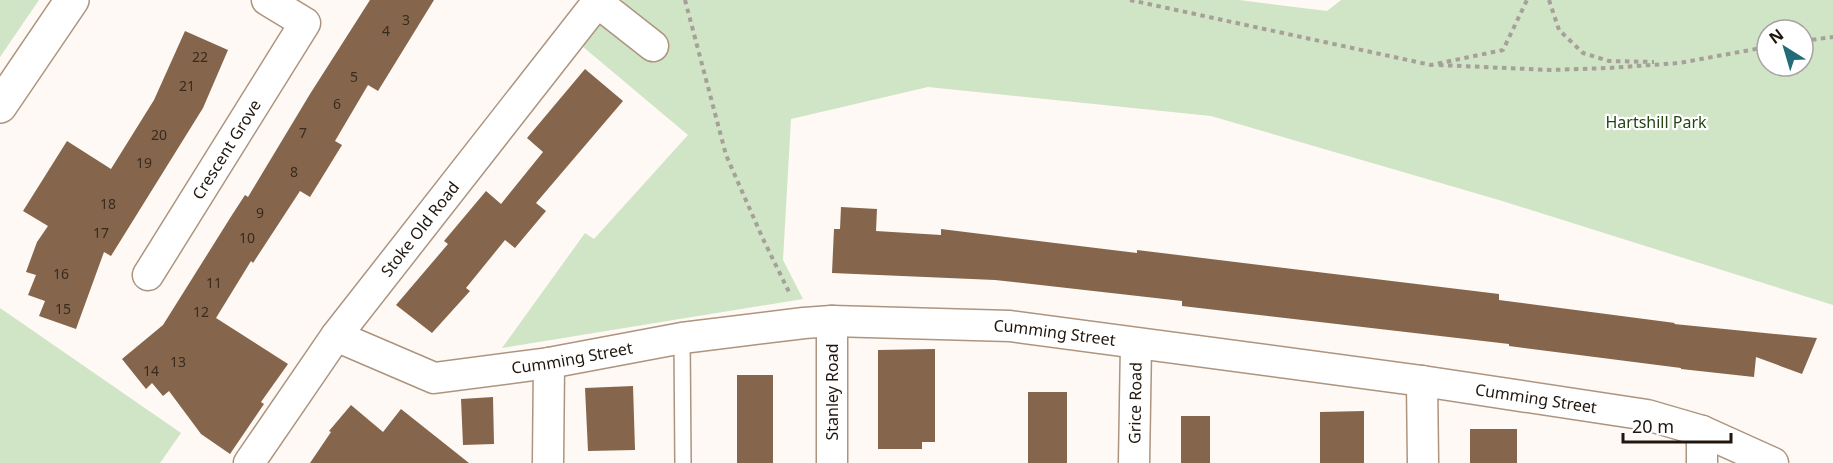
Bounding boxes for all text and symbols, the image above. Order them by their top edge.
house number: 3 [402,10,410,29]
north arrow [1755,18,1815,78]
house number: 4 [382,21,390,40]
text: N [1764,23,1788,49]
house number: 22 [192,47,208,66]
house number: 5 [350,67,358,86]
house number: 21 [179,76,195,95]
house number: 6 [333,94,341,113]
street label: Crescent Grove [187,95,266,204]
park label: Hartshill Park [1605,111,1707,133]
house number: 7 [299,123,307,142]
house number: 20 [151,125,167,144]
house number: 19 [136,153,152,172]
house number: 8 [290,162,298,181]
street label: Stoke Old Road [376,177,464,281]
house number: 18 [100,194,116,213]
house number: 9 [256,203,264,222]
house number: 17 [93,223,109,242]
house number: 10 [239,228,255,247]
house number: 16 [53,264,69,283]
house number: 11 [206,273,222,292]
house number: 15 [55,299,71,318]
house number: 12 [193,302,209,321]
street label: Cumming Street [993,315,1117,351]
street label: Cumming Street [510,336,635,379]
street label: Stanley Road [821,343,843,441]
house number: 13 [170,352,186,371]
house number: 14 [143,361,159,380]
street label: Grice Road [1123,362,1147,444]
street label: Cumming Street [1474,378,1599,418]
scale bar [1623,406,1731,444]
text: 20 m [1632,414,1674,438]

